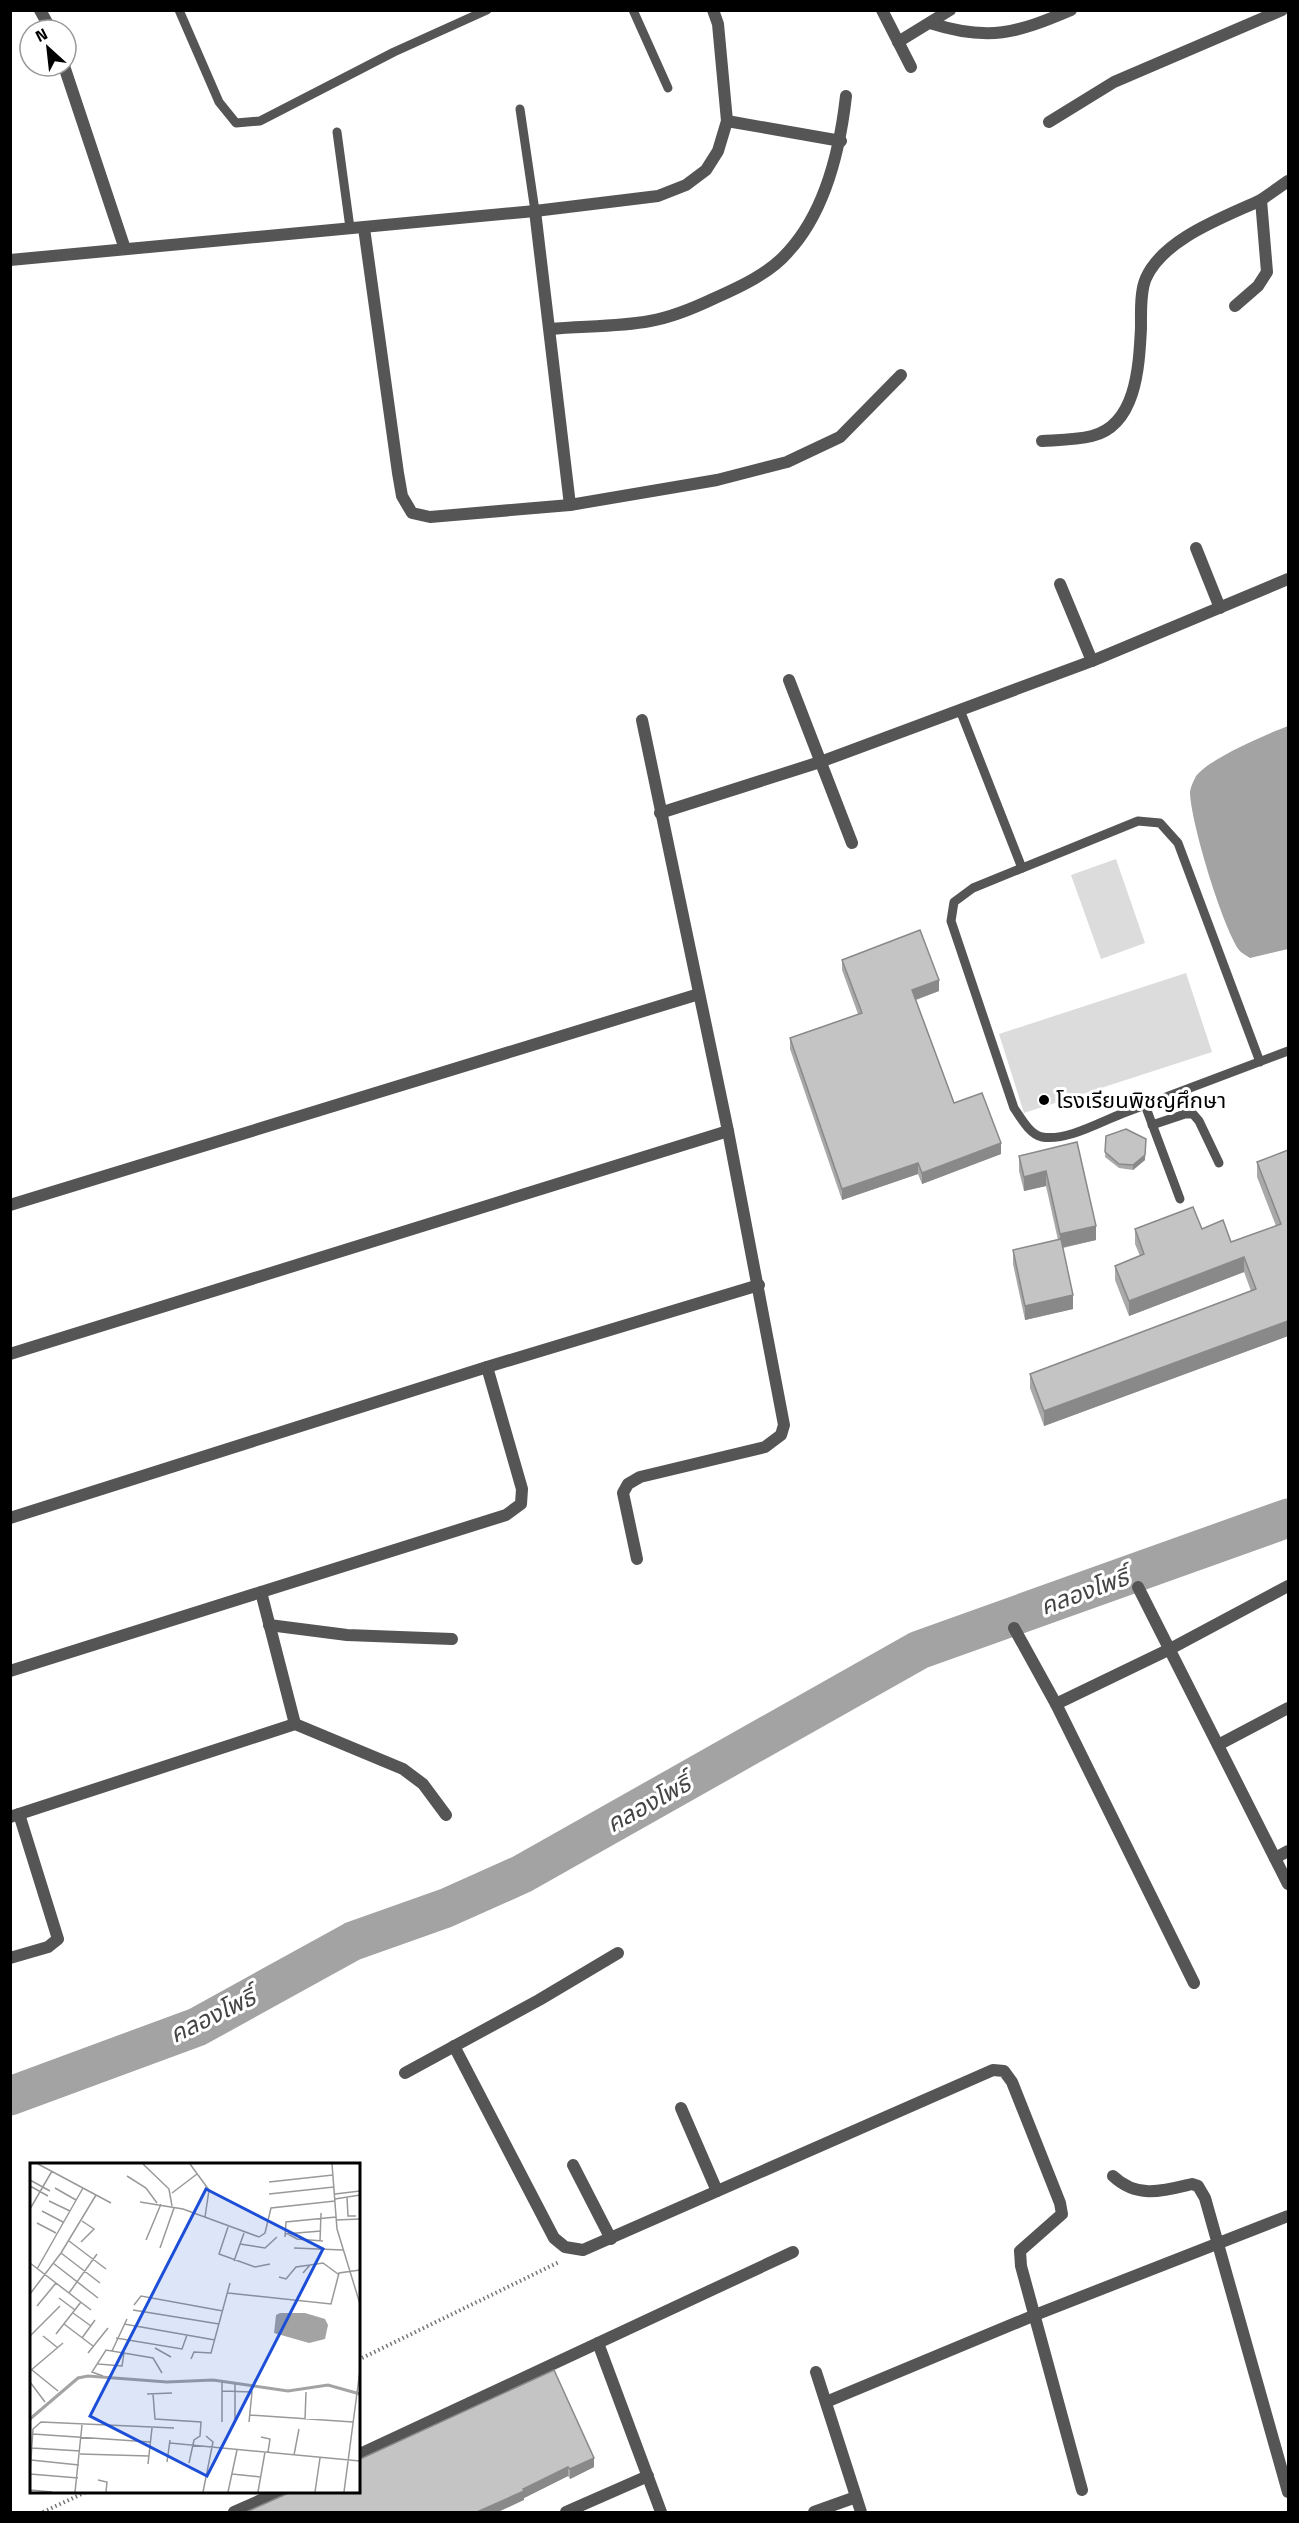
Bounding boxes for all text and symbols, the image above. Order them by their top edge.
north arrow [18,18,78,78]
text: N [31,21,52,48]
place label: โรงเรียนพิชญศึกษา [1056,1083,1226,1117]
marker: โรงเรียนพิชญศึกษา [1037,1093,1051,1107]
water label: คลองโพธิ์ [1035,1556,1139,1624]
water label: คลองโพธิ์ [599,1762,702,1841]
water label: คลองโพธิ์ [163,1976,267,2051]
inset map [30,2163,360,2493]

